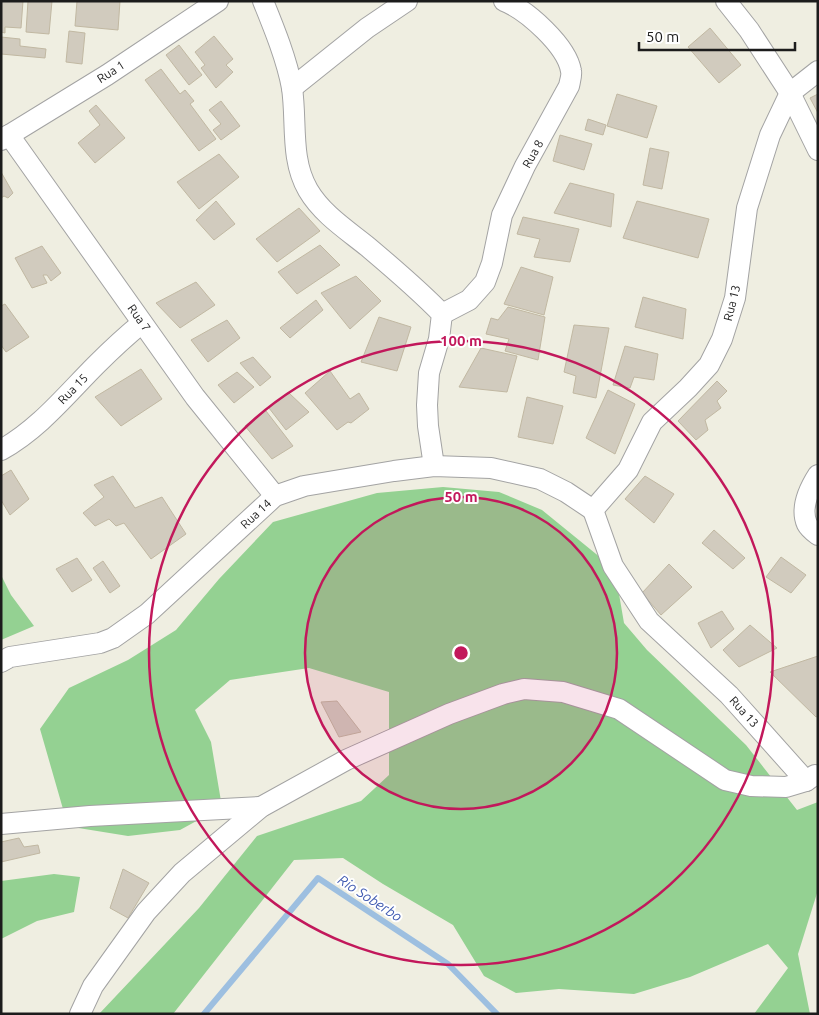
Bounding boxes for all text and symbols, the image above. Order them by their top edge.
scale bar [639,20,795,52]
text: 50 m [646,28,679,45]
street label: Rua 1 [95,58,127,85]
street label: Rua 8 [520,137,546,170]
street label: Rua 13 [721,283,742,322]
street label: Rua 7 [125,302,153,334]
text: 100 m [440,332,482,349]
street label: Rua 15 [55,371,90,406]
text: 50 m [444,488,478,505]
street label: Rua 14 [238,496,274,531]
centre of rings [452,644,470,662]
street label: Rua 13 [727,694,762,730]
water label: Rio Soberbo [335,871,405,925]

